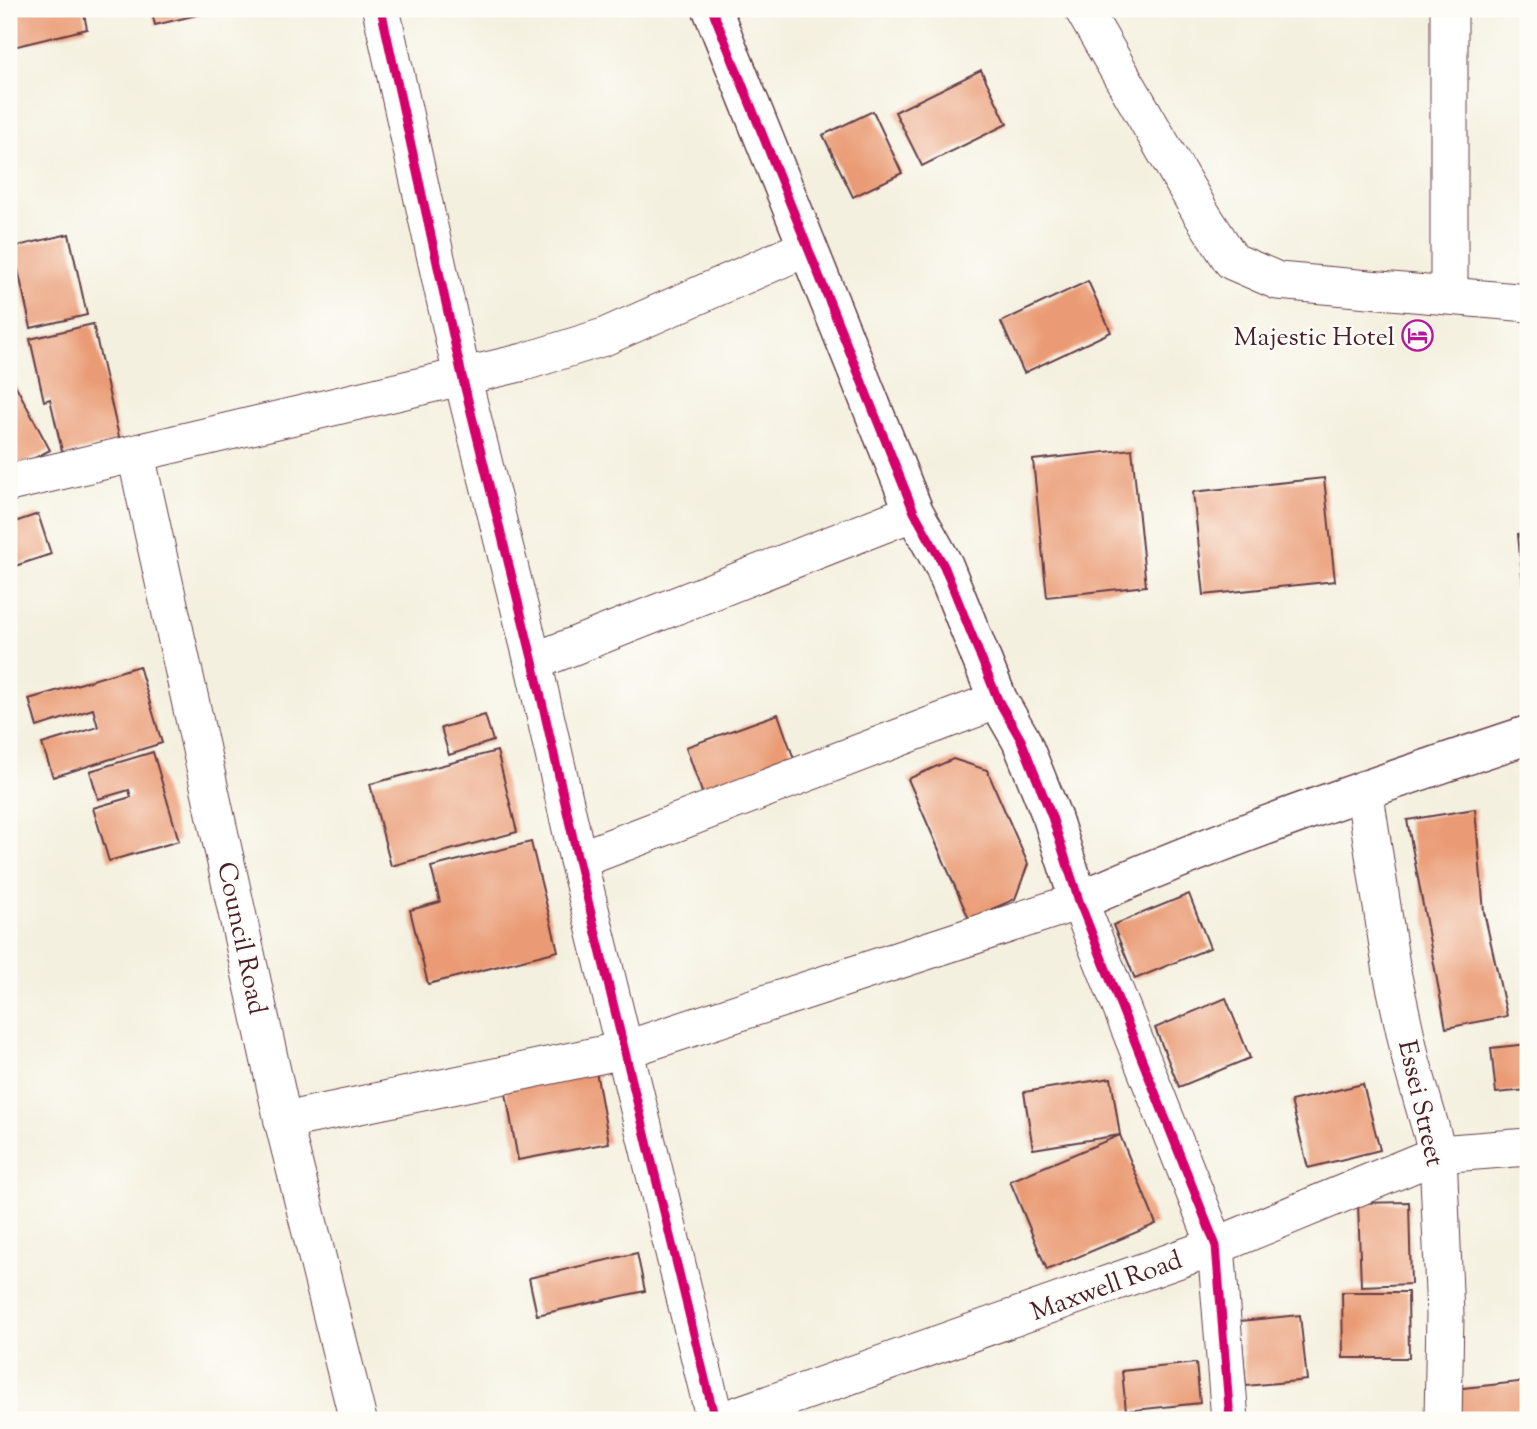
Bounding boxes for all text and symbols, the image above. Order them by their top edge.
hotel icon: Majestic Hotel [1401,319,1435,353]
place label: Majestic Hotel [1234,320,1395,357]
street label: Council Road [206,859,275,1018]
street label: Essei Street [1387,1037,1452,1170]
street label: Maxwell Road [1026,1243,1188,1332]

